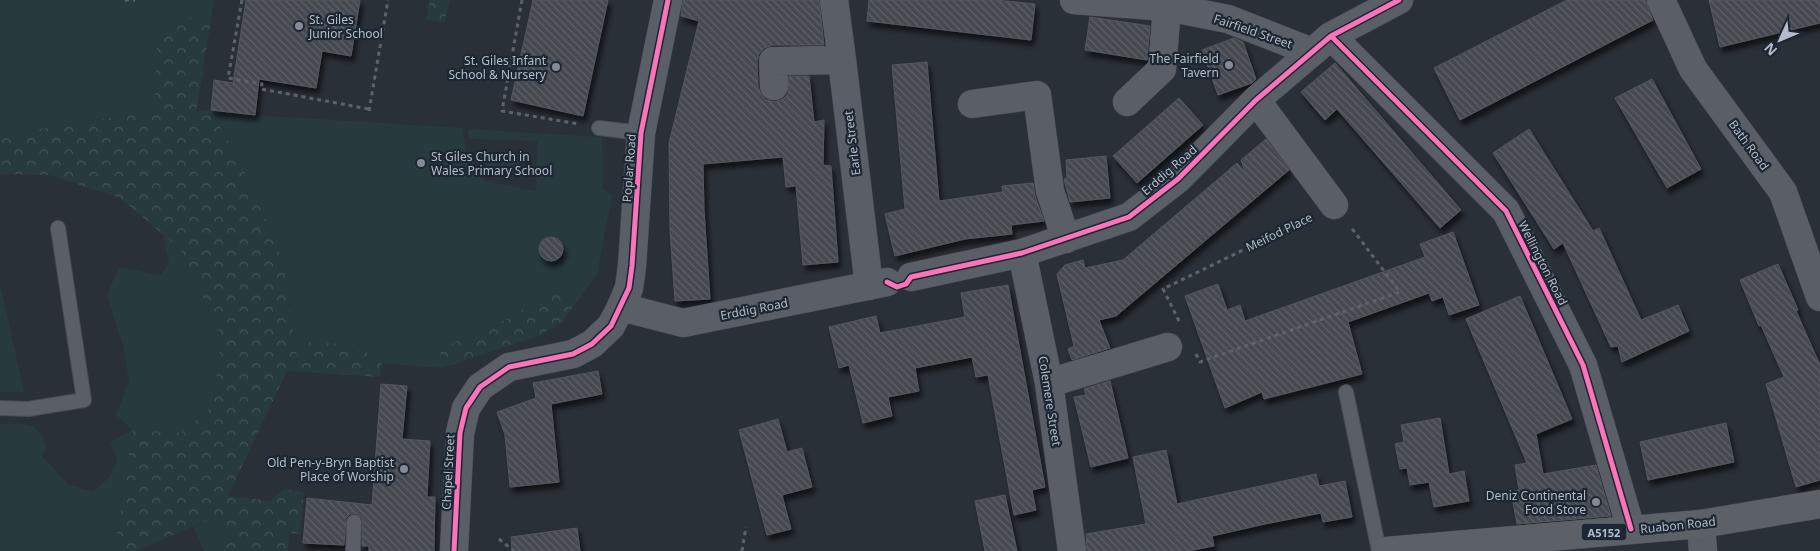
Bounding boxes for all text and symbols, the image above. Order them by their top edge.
street label: Fairfield Street [1211,10,1295,53]
place label: St. Giles Junior School [308,11,383,42]
north arrow [1755,15,1805,65]
marker: St. Giles Junior School [293,20,305,32]
text: N [1759,39,1781,60]
place label: The Fairfield Tavern [1150,50,1219,81]
place label: St. Giles Infant School & Nursery [449,52,547,83]
marker: The Fairfield Tavern [1223,59,1235,71]
marker: St. Giles Infant School & Nursery [550,61,562,73]
street label: Earle Street [840,109,864,176]
street label: Bath Road [1725,116,1773,174]
street label: Poplar Road [618,133,640,203]
street label: Erddig Road [1138,141,1200,199]
place label: St Giles Church in Wales Primary School [431,148,552,179]
marker: St Giles Church in Wales Primary School [415,157,427,169]
street label: Meifod Place [1243,208,1315,255]
street label: Wellington Road [1514,218,1572,308]
street label: Erddig Road [719,294,789,324]
street label: Colemere Street [1035,355,1066,448]
street label: Chapel Street [438,433,459,510]
place label: Old Pen-y-Bryn Baptist Place of Worship [267,454,395,485]
marker: Old Pen-y-Bryn Baptist Place of Worship [398,463,410,475]
place label: Deniz Continental Food Store [1486,487,1586,518]
marker: Deniz Continental Food Store [1590,496,1602,508]
street label: Ruabon Road [1640,513,1716,537]
road number: A5152 [1582,524,1626,540]

